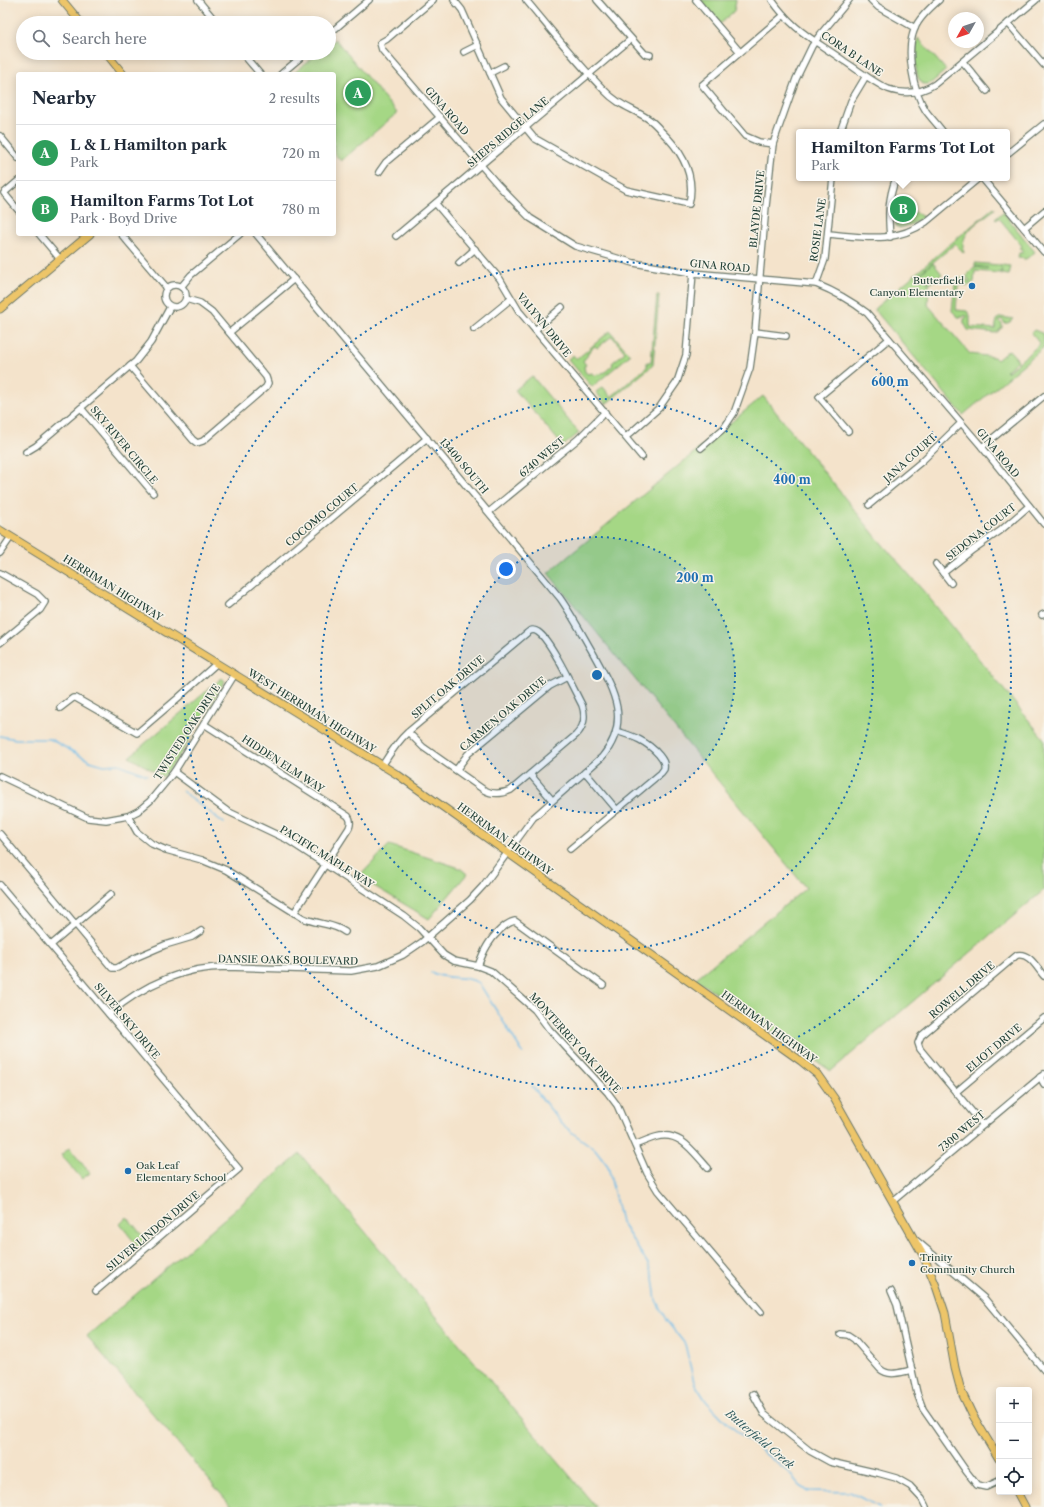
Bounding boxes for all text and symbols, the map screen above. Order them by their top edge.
north arrow [948,12,984,48]
search box [16,16,336,60]
icon: search [30,27,52,49]
text: Search here [62,29,147,48]
street label: CORA B LANE [819,29,885,79]
pin: A [345,78,371,108]
street label: GINA ROAD [422,84,472,138]
text: Nearby [32,88,96,108]
text: 2 results [269,90,320,106]
street label: SHEPS RIDGE LANE [465,94,552,170]
popup [796,129,1010,181]
text: L & L Hamilton park [70,135,227,154]
text: Hamilton Farms Tot Lot [811,138,995,157]
text: A [40,145,50,161]
text: 720 m [282,145,320,161]
text: Park [70,154,98,170]
text: Park [811,157,839,173]
street label: BLAYDE DRIVE [746,169,768,248]
text: Hamilton Farms Tot Lot [70,191,254,210]
pin: B [890,194,916,224]
street label: ROSIE LANE [807,197,829,263]
text: B [40,201,50,217]
text: 780 m [282,201,320,217]
text: Park · Boyd Drive [70,210,177,226]
street label: GINA ROAD [689,257,751,275]
place label: Butterfield Canyon Elementary [869,274,964,299]
marker: Butterfield Canyon Elementary [967,281,977,291]
street label: VALYNN DRIVE [513,289,574,360]
text: 600 m [871,374,909,389]
street label: SKY RIVER CIRCLE [88,403,160,487]
street label: GINA ROAD [974,426,1022,480]
street label: JANA COURT [879,430,940,487]
street label: 6740 WEST [516,434,568,480]
street label: 13400 SOUTH [437,435,491,497]
text: 400 m [773,472,811,487]
street label: COCOMO COURT [283,480,361,549]
street label: SEDONA COURT [943,500,1019,563]
street label: HERRIMAN HIGHWAY [61,552,166,624]
your location [496,559,516,579]
text: 200 m [676,570,714,585]
street label: SPLIT OAK DRIVE [409,653,487,721]
street label: WEST HERRIMAN HIGHWAY [245,666,379,756]
centre of rings [590,668,604,682]
street label: CARMEN OAK DRIVE [457,674,549,754]
street label: TWISTED OAK DRIVE [151,681,223,783]
street label: HIDDEN ELM WAY [239,732,328,796]
street label: HERRIMAN HIGHWAY [455,800,556,879]
street label: PACIFIC MAPLE WAY [277,823,377,892]
street label: DANSIE OAKS BOULEVARD [218,952,358,968]
street label: ROWELL DRIVE [927,959,998,1021]
street label: SILVER SKY DRIVE [91,980,163,1062]
street label: HERRIMAN HIGHWAY [719,988,820,1067]
street label: MONTERREY OAK DRIVE [527,990,624,1096]
street label: ELIOT DRIVE [964,1021,1024,1075]
street label: 7300 WEST [936,1107,988,1154]
place label: Oak Leaf Elementary School [136,1159,226,1184]
marker: Oak Leaf Elementary School [123,1166,133,1176]
street label: SILVER LINDON DRIVE [104,1188,203,1274]
place label: Trinity Community Church [920,1251,1016,1276]
marker: Trinity Community Church [907,1258,917,1268]
map controls [996,1387,1032,1495]
button: + [996,1387,1032,1423]
water label: Butterfield Creek [722,1406,797,1472]
button: − [996,1423,1032,1459]
button: locate [996,1459,1032,1495]

